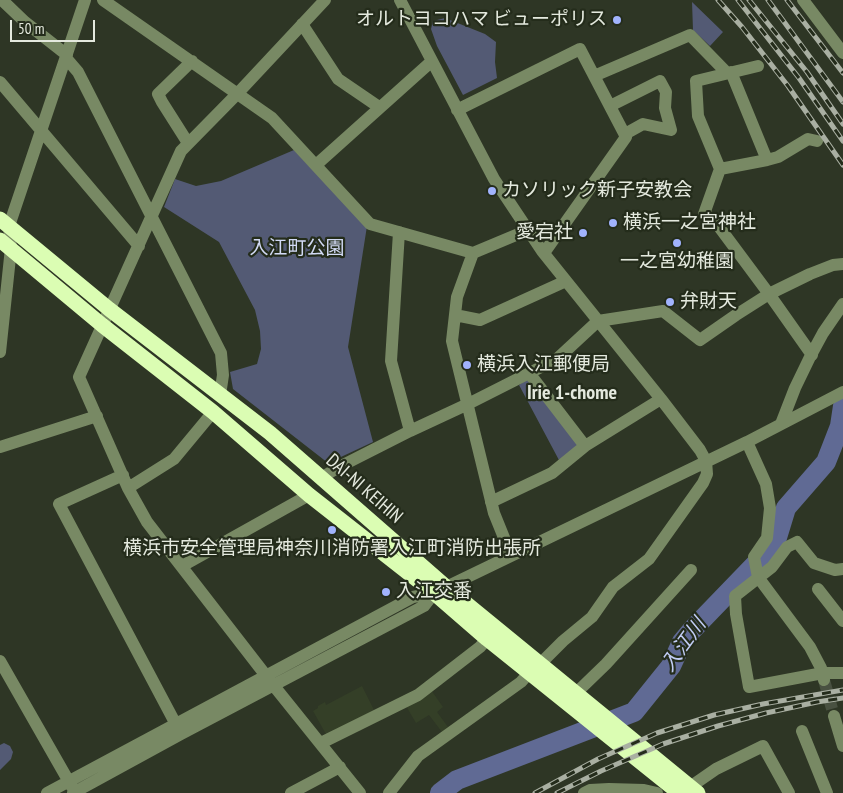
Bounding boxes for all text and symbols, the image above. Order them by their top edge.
place label: オルトヨコハマ ビューポリス [356,9,607,31]
scale bar [12,10,98,42]
marker: オルトヨコハマ ビューポリス [611,14,623,26]
text: 50 m [18,19,44,38]
place label: カソリック新子安教会 [502,180,692,202]
marker: カソリック新子安教会 [486,185,498,197]
place label: 横浜一之宮神社 [623,212,756,234]
marker: 横浜一之宮神社 [607,217,619,229]
place label: 愛宕社 [516,222,573,244]
marker: 愛宕社 [577,227,589,239]
marker: 一之宮幼稚園 [671,237,683,249]
park label: 入江町公園 [250,238,344,260]
place label: 一之宮幼稚園 [620,251,734,273]
place label: 弁財天 [680,291,737,313]
marker: 弁財天 [664,296,676,308]
place label: 横浜入江郵便局 [477,354,610,376]
marker: 横浜入江郵便局 [461,359,473,371]
district label: Irie 1-chome [527,381,617,405]
street label: DAI-NI KEIHIN [321,450,407,528]
marker: 横浜市安全管理局神奈川消防署入江町消防出張所 [326,524,338,536]
place label: 横浜市安全管理局神奈川消防署入江町消防出張所 [123,538,541,560]
place label: 入江交番 [396,581,472,603]
marker: 入江交番 [380,586,392,598]
water label: 入江川 [657,614,711,676]

